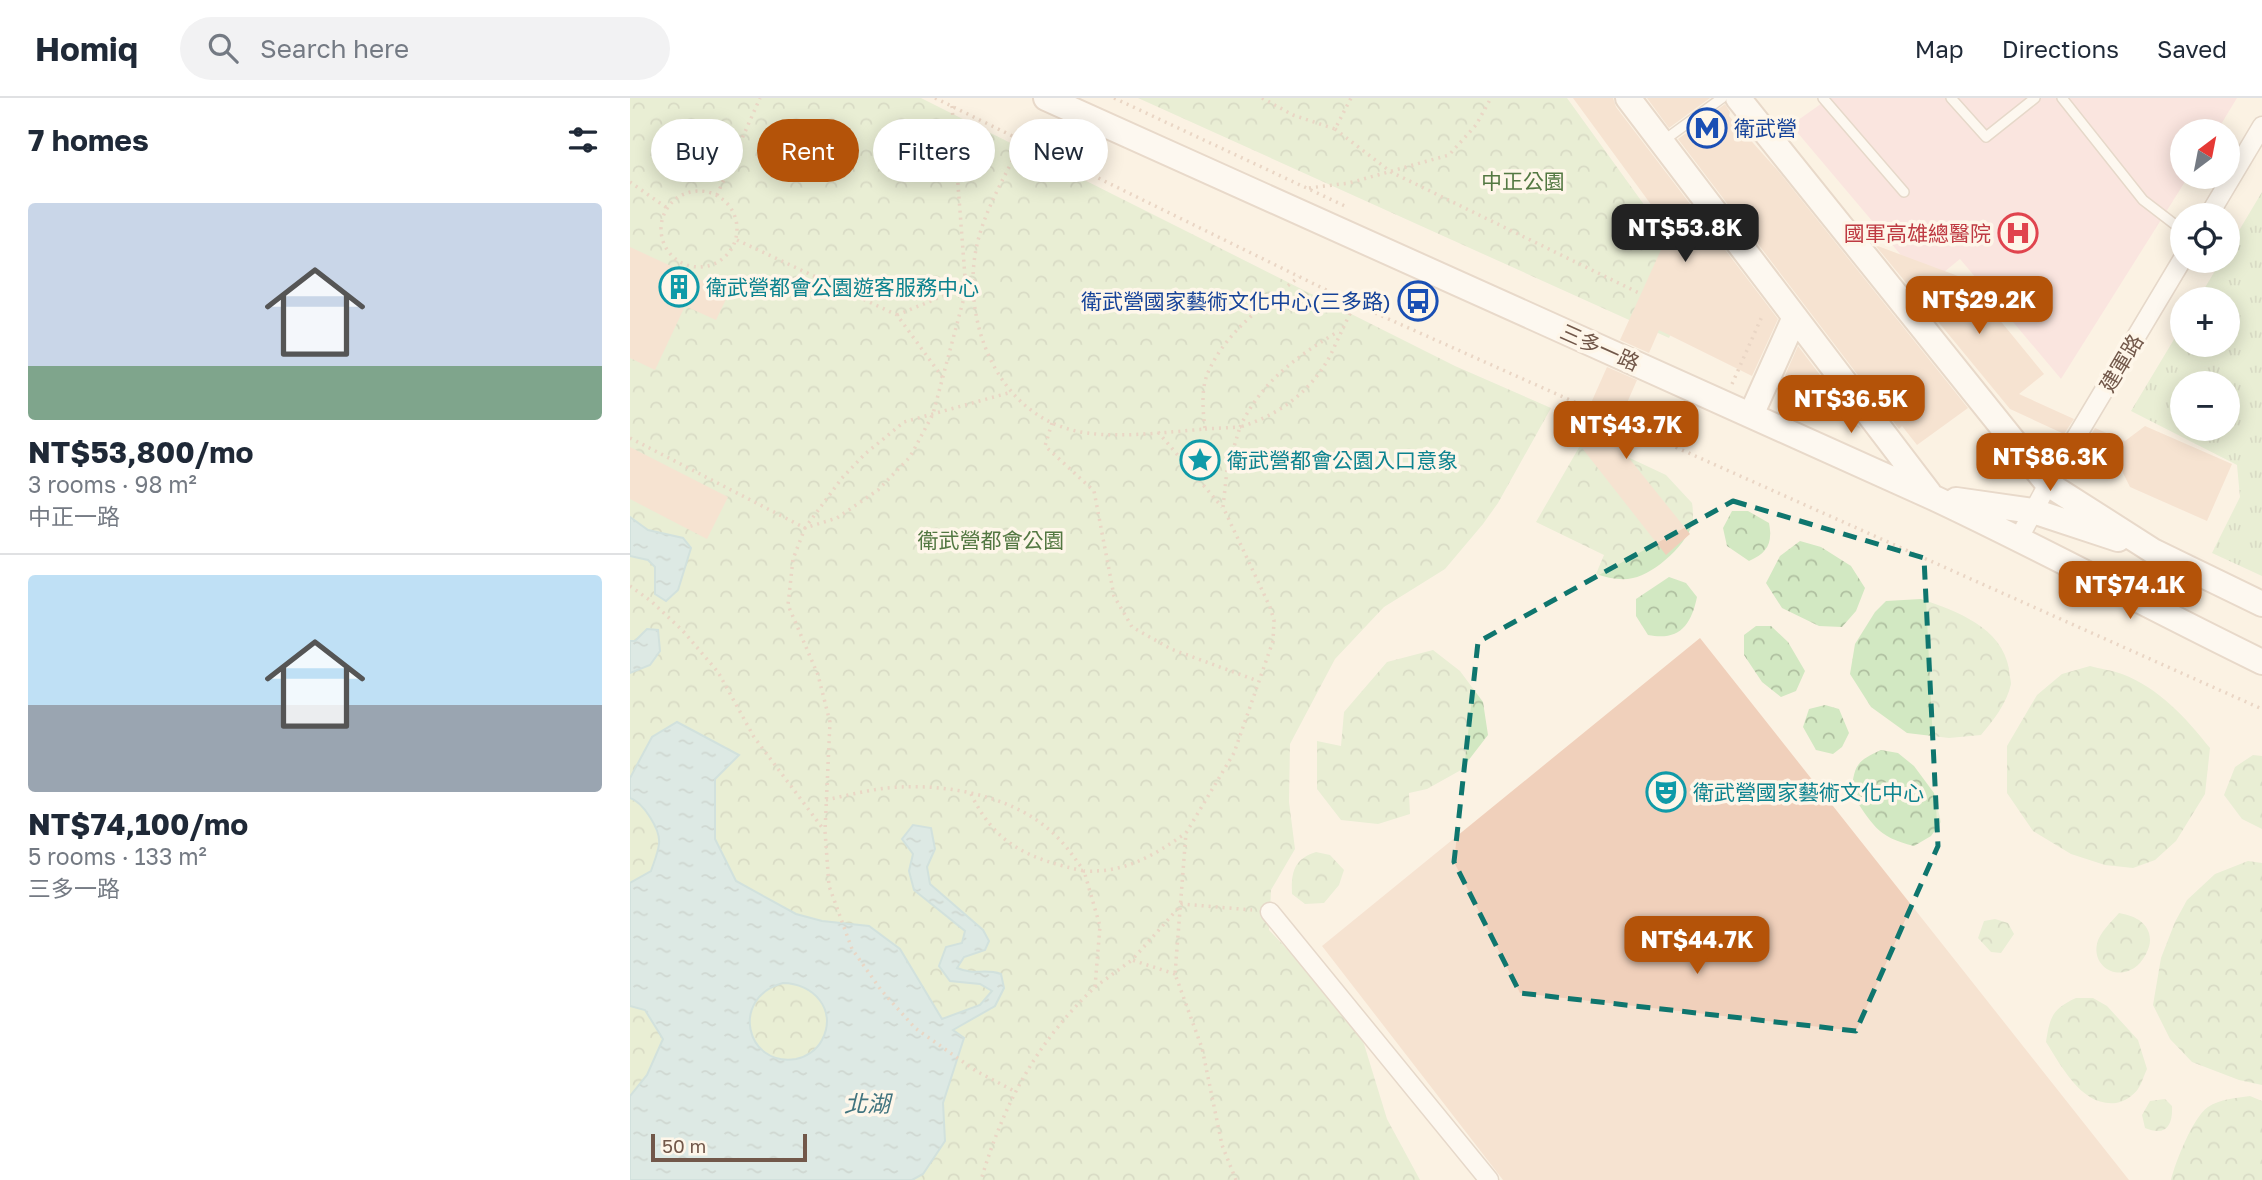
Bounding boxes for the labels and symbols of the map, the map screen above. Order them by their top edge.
metro station icon: 衛武營 [1686,107,1728,149]
place label: 衛武營 [1734,115,1797,141]
north arrow [2170,119,2240,189]
park label: 中正公園 [1481,168,1565,194]
pin: NT$53.8K [1613,204,1757,264]
hospital icon: 國軍高雄總醫院 [1997,212,2039,254]
place label: 國軍高雄總醫院 [1844,220,1991,246]
building icon: 衛武營都會公園遊客服務中心 [658,266,700,308]
place label: 衛武營都會公園遊客服務中心 [706,274,979,300]
pin: NT$29.2K [1907,276,2051,336]
bus stop icon: 衛武營國家藝術文化中心(三多路) [1397,280,1439,322]
place label: 衛武營國家藝術文化中心(三多路) [1081,288,1391,314]
street label: 三多一路 [1556,318,1644,376]
street label: 建軍路 [2094,329,2148,397]
pin: NT$36.5K [1779,376,1923,435]
pin: NT$43.7K [1554,402,1698,461]
pin: NT$86.3K [1978,434,2122,493]
place icon: 衛武營都會公園入口意象 [1179,439,1221,481]
place label: 衛武營都會公園入口意象 [1227,447,1458,473]
park label: 衛武營都會公園 [918,527,1065,553]
pin: NT$74.1K [2058,561,2202,621]
theatre icon: 衛武營國家藝術文化中心 [1645,771,1687,813]
place label: 衛武營國家藝術文化中心 [1693,779,1924,805]
pin: NT$44.7K [1625,916,1769,976]
water label: 北湖 [844,1089,893,1117]
scale bar [651,1131,807,1163]

